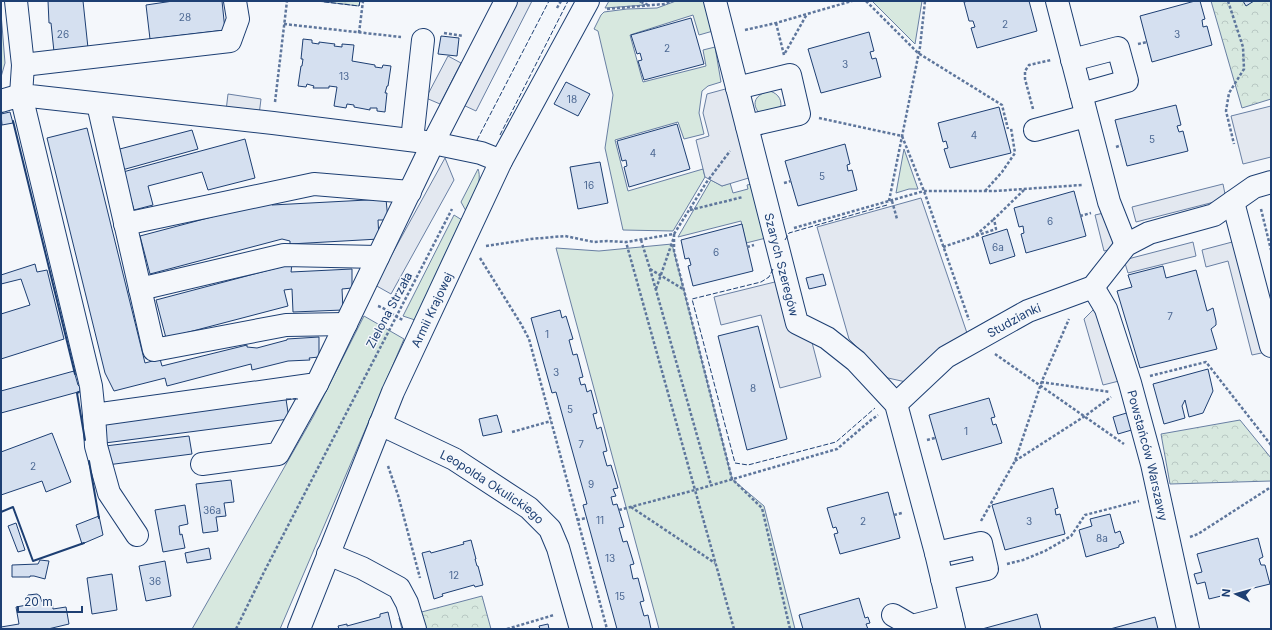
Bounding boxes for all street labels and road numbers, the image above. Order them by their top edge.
street label: Szarych Szeregów [762,211,803,318]
street label: Zielona Strzała [363,269,415,351]
street label: Armii Krajowej [408,269,456,350]
street label: Studzianki [984,299,1043,340]
street label: Powstańców Warszawy [1125,388,1172,522]
street label: Leopolda Okulickiego [438,446,548,527]

